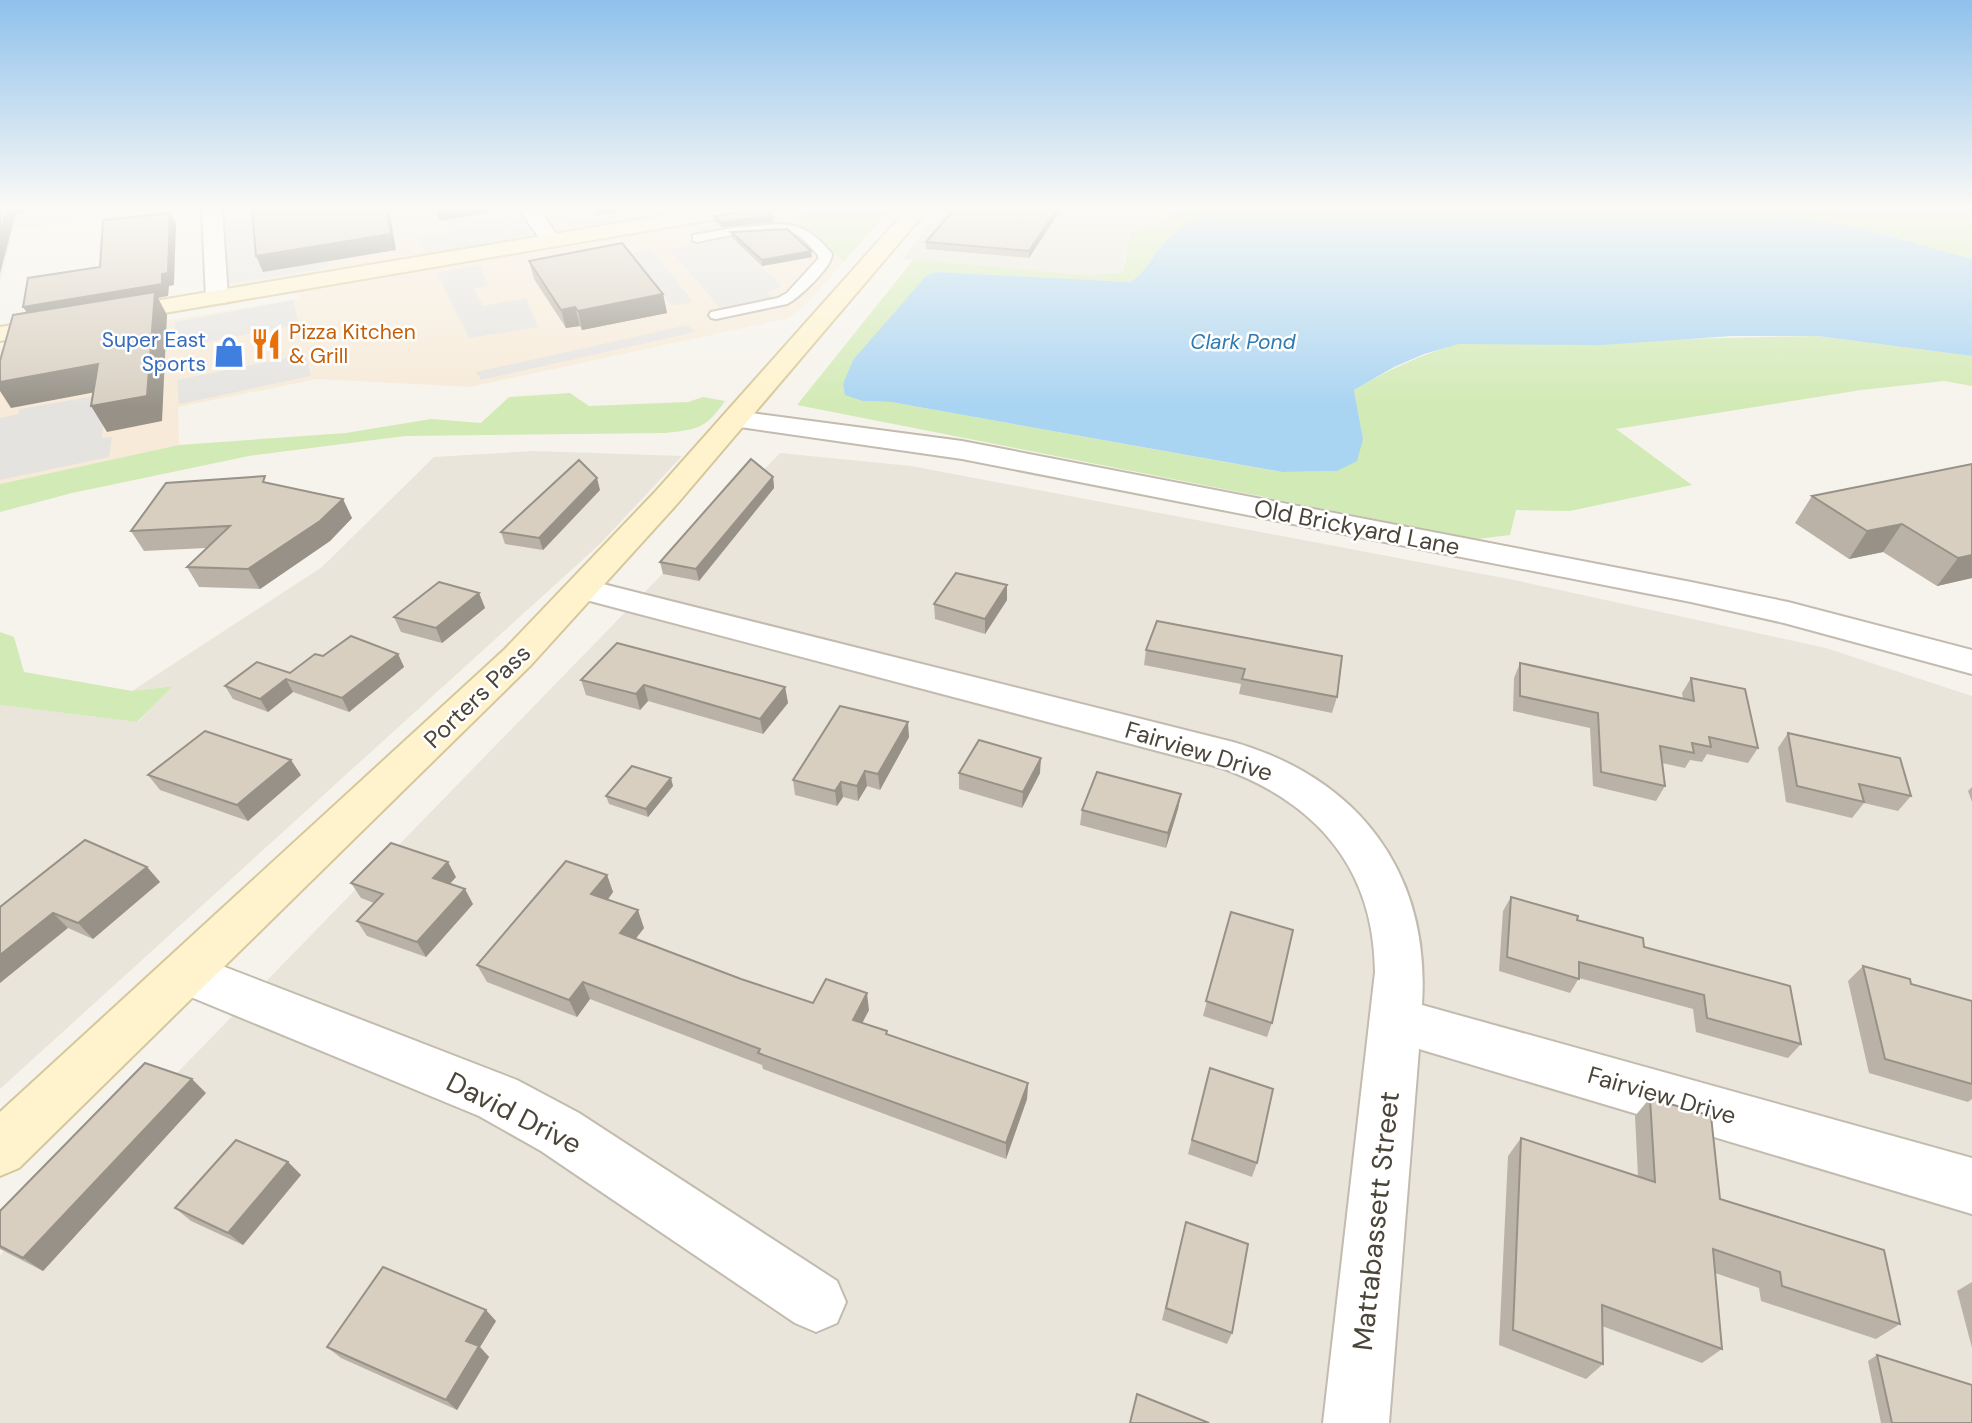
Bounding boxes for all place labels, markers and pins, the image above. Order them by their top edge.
place label: Pizza Kitchen & Grill [289,318,416,370]
place label: Super East Sports [102,326,206,378]
restaurant icon: Pizza Kitchen & Grill [249,327,283,361]
shop icon: Super East Sports [212,335,246,369]

